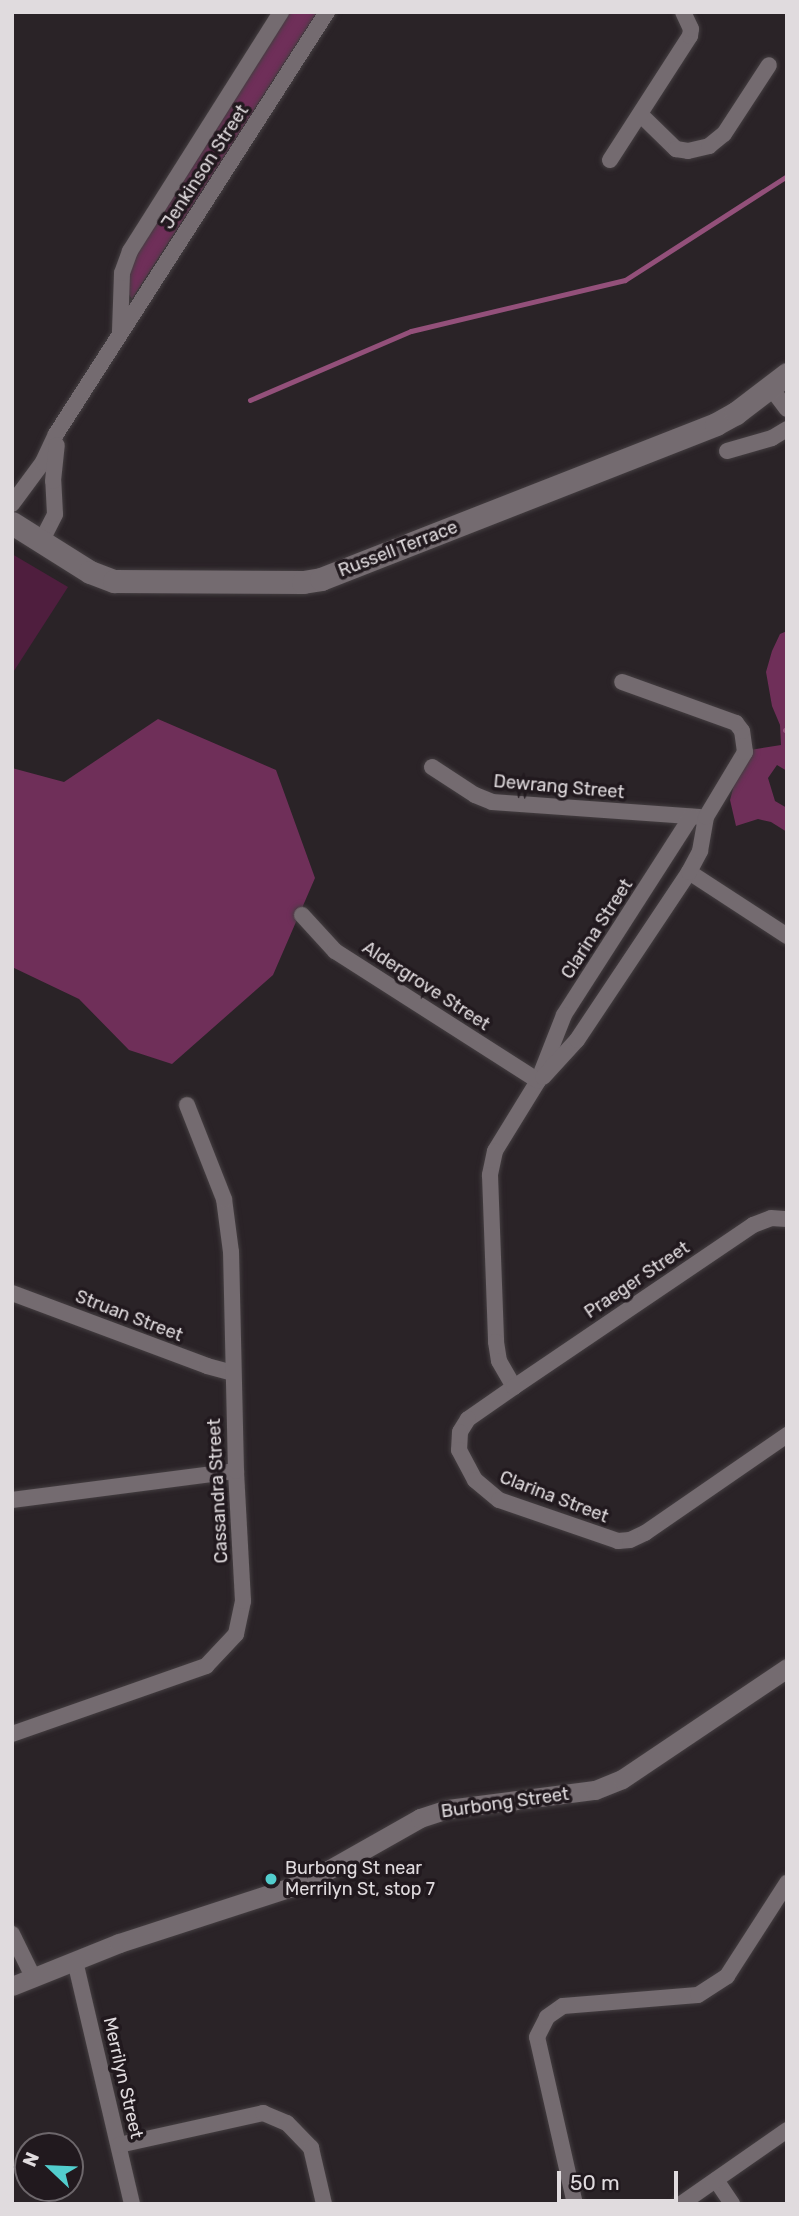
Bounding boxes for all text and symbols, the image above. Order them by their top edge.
street label: Jenkinson Street [157,101,253,233]
street label: Russell Terrace [335,516,461,582]
street label: Dewrang Street [493,771,625,803]
street label: Clarina Street [557,875,637,983]
street label: Aldergrove Street [358,937,494,1035]
street label: Praeger Street [580,1237,694,1323]
street label: Struan Street [72,1286,186,1346]
street label: Cassandra Street [203,1418,233,1564]
street label: Clarina Street [497,1466,611,1528]
street label: Burbong Street [440,1783,570,1823]
place label: Burbong St near Merrilyn St, stop 7 [285,1858,435,1900]
marker: Burbong St near Merrilyn St, stop 7 [263,1871,279,1887]
street label: Merrilyn Street [99,2015,147,2141]
north arrow [14,2132,84,2202]
text: N [18,2149,44,2170]
scale bar [561,2156,682,2200]
text: 50 m [570,2170,620,2195]

